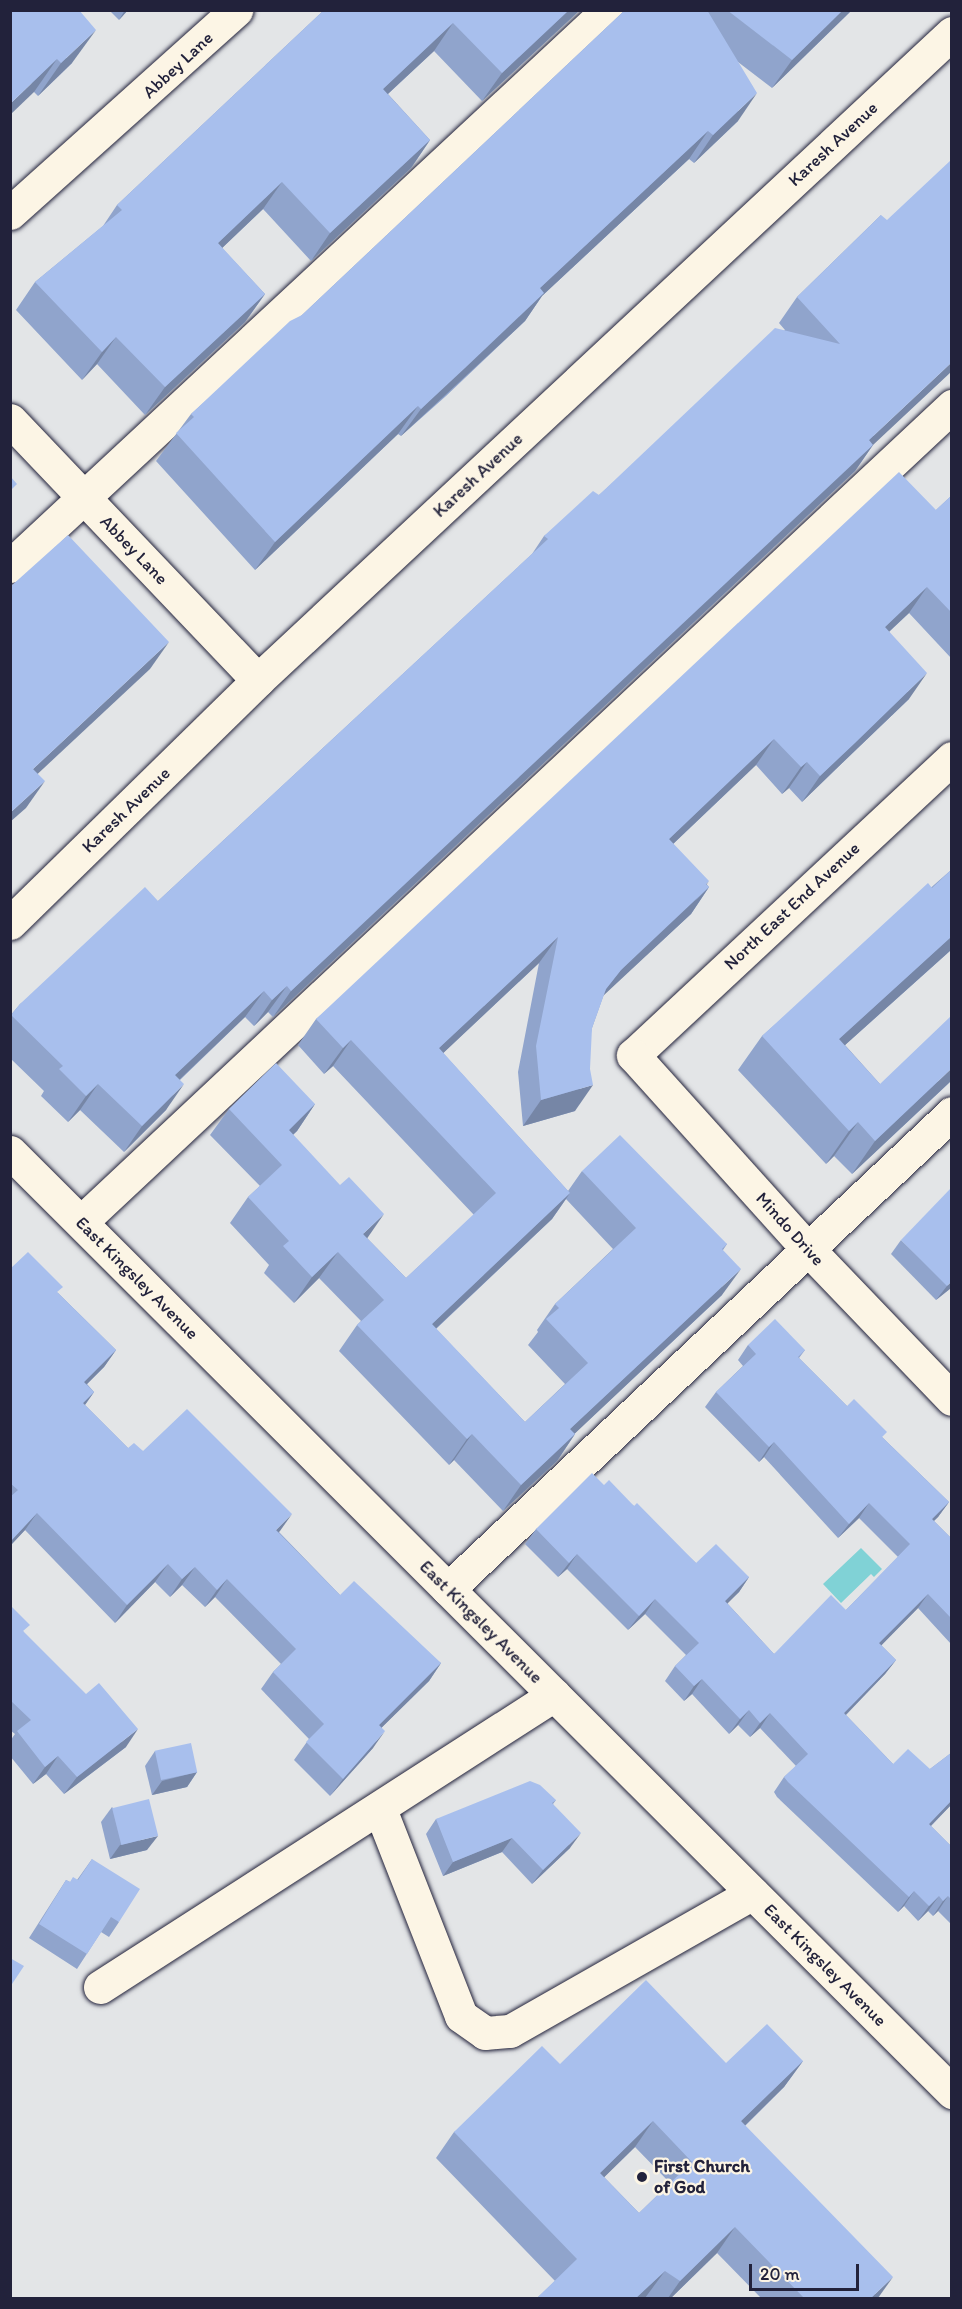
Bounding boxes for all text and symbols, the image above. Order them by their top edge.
street label: Abbey Lane [138,27,218,103]
street label: Karesh Avenue [784,97,882,191]
street label: Karesh Avenue [429,428,527,522]
street label: Abbey Lane [95,511,173,589]
street label: Karesh Avenue [77,762,175,858]
street label: North East End Avenue [720,838,864,974]
street label: Mindo Drive [751,1187,829,1271]
street label: East Kingsley Avenue [71,1212,203,1344]
street label: East Kingsley Avenue [415,1556,547,1688]
street label: East Kingsley Avenue [759,1899,891,2031]
place label: First Church of God [654,2156,750,2198]
marker: First Church of God [635,2170,649,2184]
scale bar [752,2252,862,2290]
text: 20 m [760,2263,800,2285]

